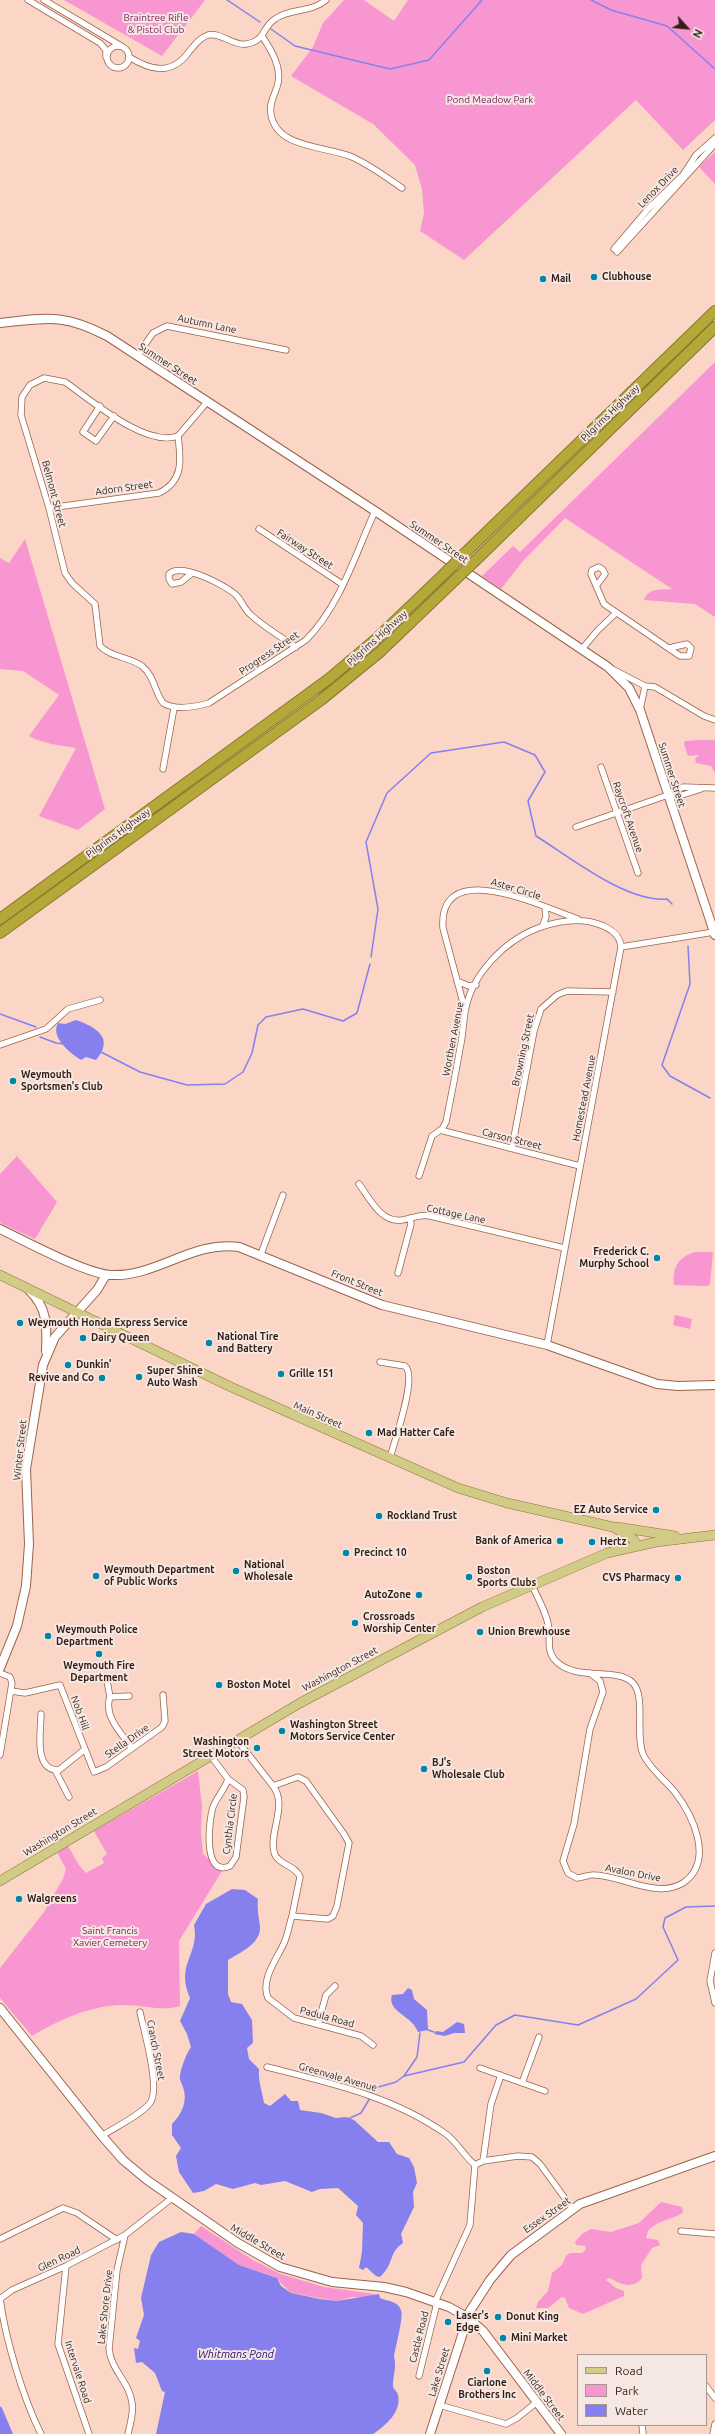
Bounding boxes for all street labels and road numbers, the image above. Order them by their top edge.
street label: Lenox Drive [635,164,681,210]
street label: Autumn Lane [176,312,238,336]
street label: Summer Street [136,341,200,387]
street label: Pilgrims Highway [578,382,642,444]
street label: Belmont Street [39,459,69,529]
street label: Adorn Street [94,478,154,498]
street label: Summer Street [408,518,470,566]
street label: Fairway Street [275,526,335,572]
street label: Pilgrims Highway [344,608,410,668]
street label: Progress Street [237,629,301,677]
street label: Summer Street [656,741,688,809]
street label: Raycroft Avenue [610,780,646,854]
street label: Pilgrims Highway [83,806,153,860]
street label: Aster Circle [490,876,542,902]
street label: Worthen Avenue [440,1001,466,1077]
street label: Browning Street [509,1013,537,1087]
street label: Homestead Avenue [570,1054,598,1142]
street label: Carson Street [481,1126,543,1152]
street label: Cottage Lane [425,1202,487,1226]
street label: Front Street [329,1267,385,1299]
street label: Main Street [292,1399,344,1431]
street label: Winter Street [11,1419,29,1481]
street label: Washington Street [300,1644,380,1694]
street label: Nob Hill [68,1694,92,1732]
street label: Stella Drive [103,1721,151,1761]
street label: Cynthia Circle [220,1793,240,1855]
street label: Washington Street [21,1805,99,1859]
street label: Avalon Drive [604,1862,662,1884]
street label: Padula Road [299,2004,355,2030]
street label: Cranch Street [144,2019,168,2081]
street label: Greenvale Avenue [297,2060,379,2094]
street label: Essex Street [521,2194,573,2236]
street label: Middle Street [229,2222,287,2262]
street label: Glen Road [36,2244,82,2274]
street label: Lake Shore Drive [95,2269,115,2345]
street label: Castle Road [407,2310,431,2364]
street label: Intervale Road [62,2339,94,2405]
street label: Lake Street [426,2346,452,2398]
street label: Middle Street [521,2367,567,2423]

